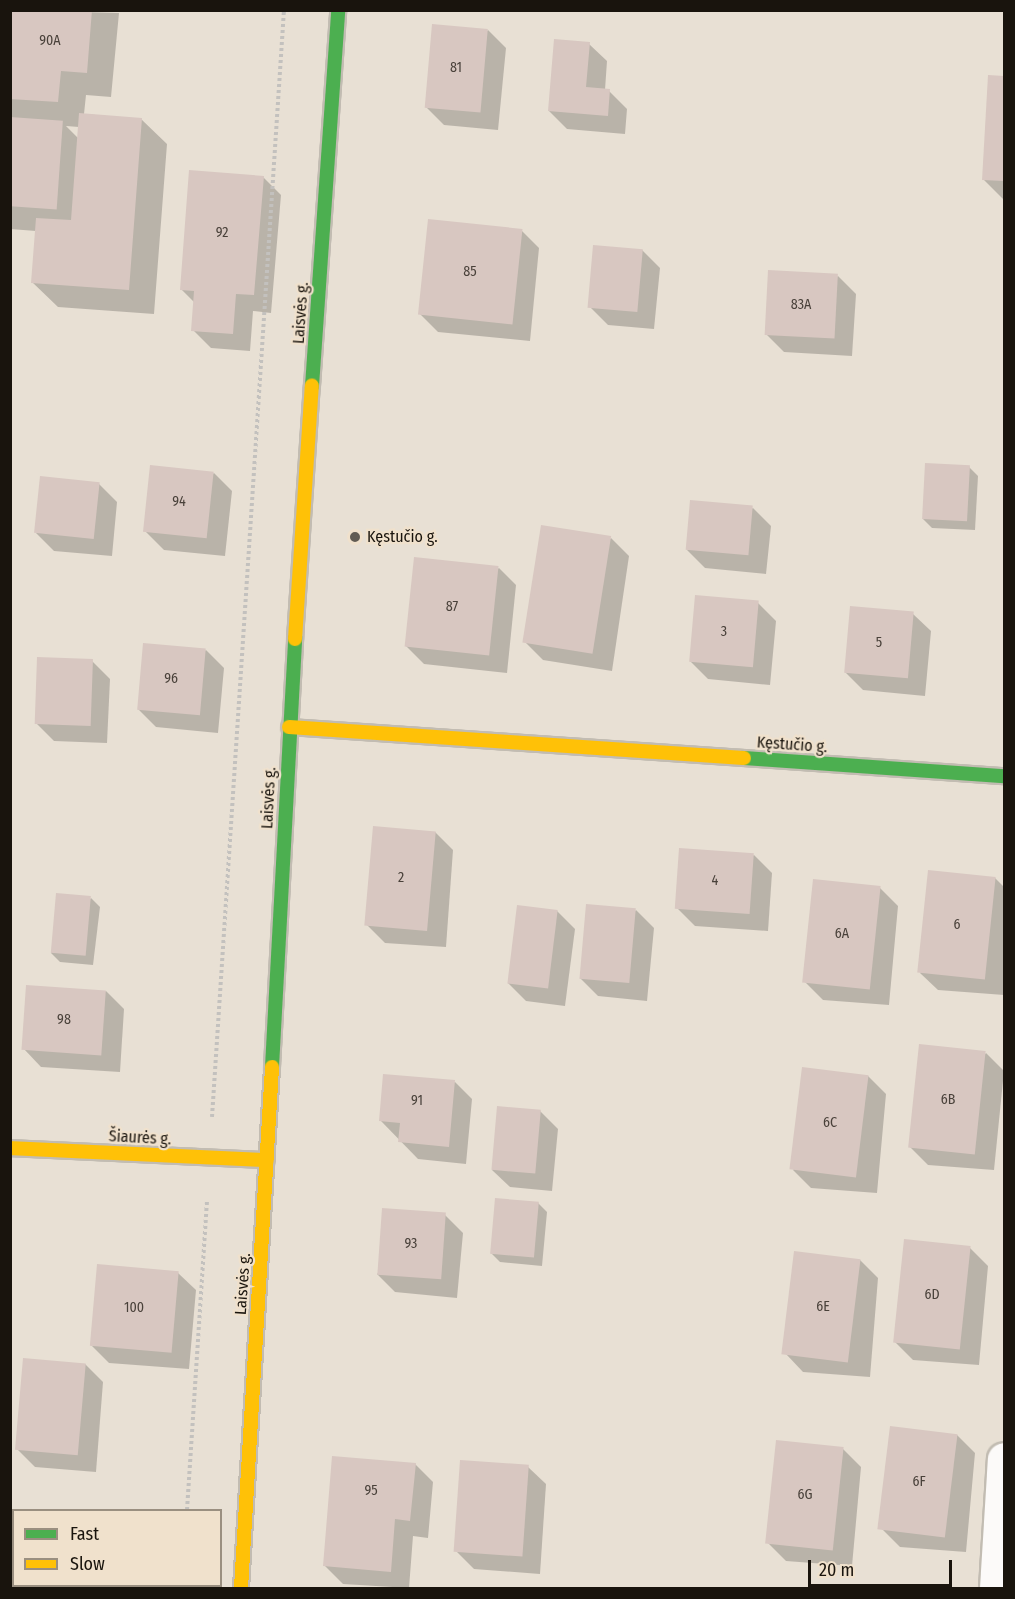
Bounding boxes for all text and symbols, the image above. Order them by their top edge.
house number: 90A [39,33,61,49]
house number: 81 [450,60,462,76]
house number: 92 [216,225,228,241]
house number: 85 [463,264,477,280]
street label: Laisvės g. [289,281,313,345]
house number: 83A [791,297,811,313]
house number: 94 [172,494,186,510]
place label: Kęstučio g. [367,527,438,547]
marker: Kęstučio g. [348,530,362,544]
house number: 87 [446,599,458,615]
house number: 3 [721,624,727,640]
house number: 5 [876,635,882,651]
house number: 96 [164,671,178,687]
street label: Kęstučio g. [756,733,828,757]
street label: Laisvės g. [258,767,280,829]
house number: 2 [398,870,404,886]
house number: 4 [712,873,718,889]
house number: 6 [954,917,960,933]
house number: 6A [835,926,849,942]
house number: 98 [57,1012,71,1028]
house number: 6B [941,1092,955,1108]
house number: 91 [411,1093,423,1109]
house number: 6C [823,1115,837,1131]
street label: Šiaurės g. [108,1127,172,1149]
house number: 93 [405,1236,417,1252]
street label: Laisvės g. [231,1252,255,1316]
house number: 6D [924,1287,940,1303]
house number: 6E [816,1299,830,1315]
house number: 100 [124,1300,144,1316]
house number: 6F [912,1474,926,1490]
house number: 95 [364,1483,378,1499]
house number: 6G [798,1487,812,1503]
legend [12,1509,222,1587]
text: Fast [70,1523,99,1545]
scale bar [811,1548,955,1586]
text: Slow [70,1553,105,1575]
text: 20 m [819,1559,854,1581]

